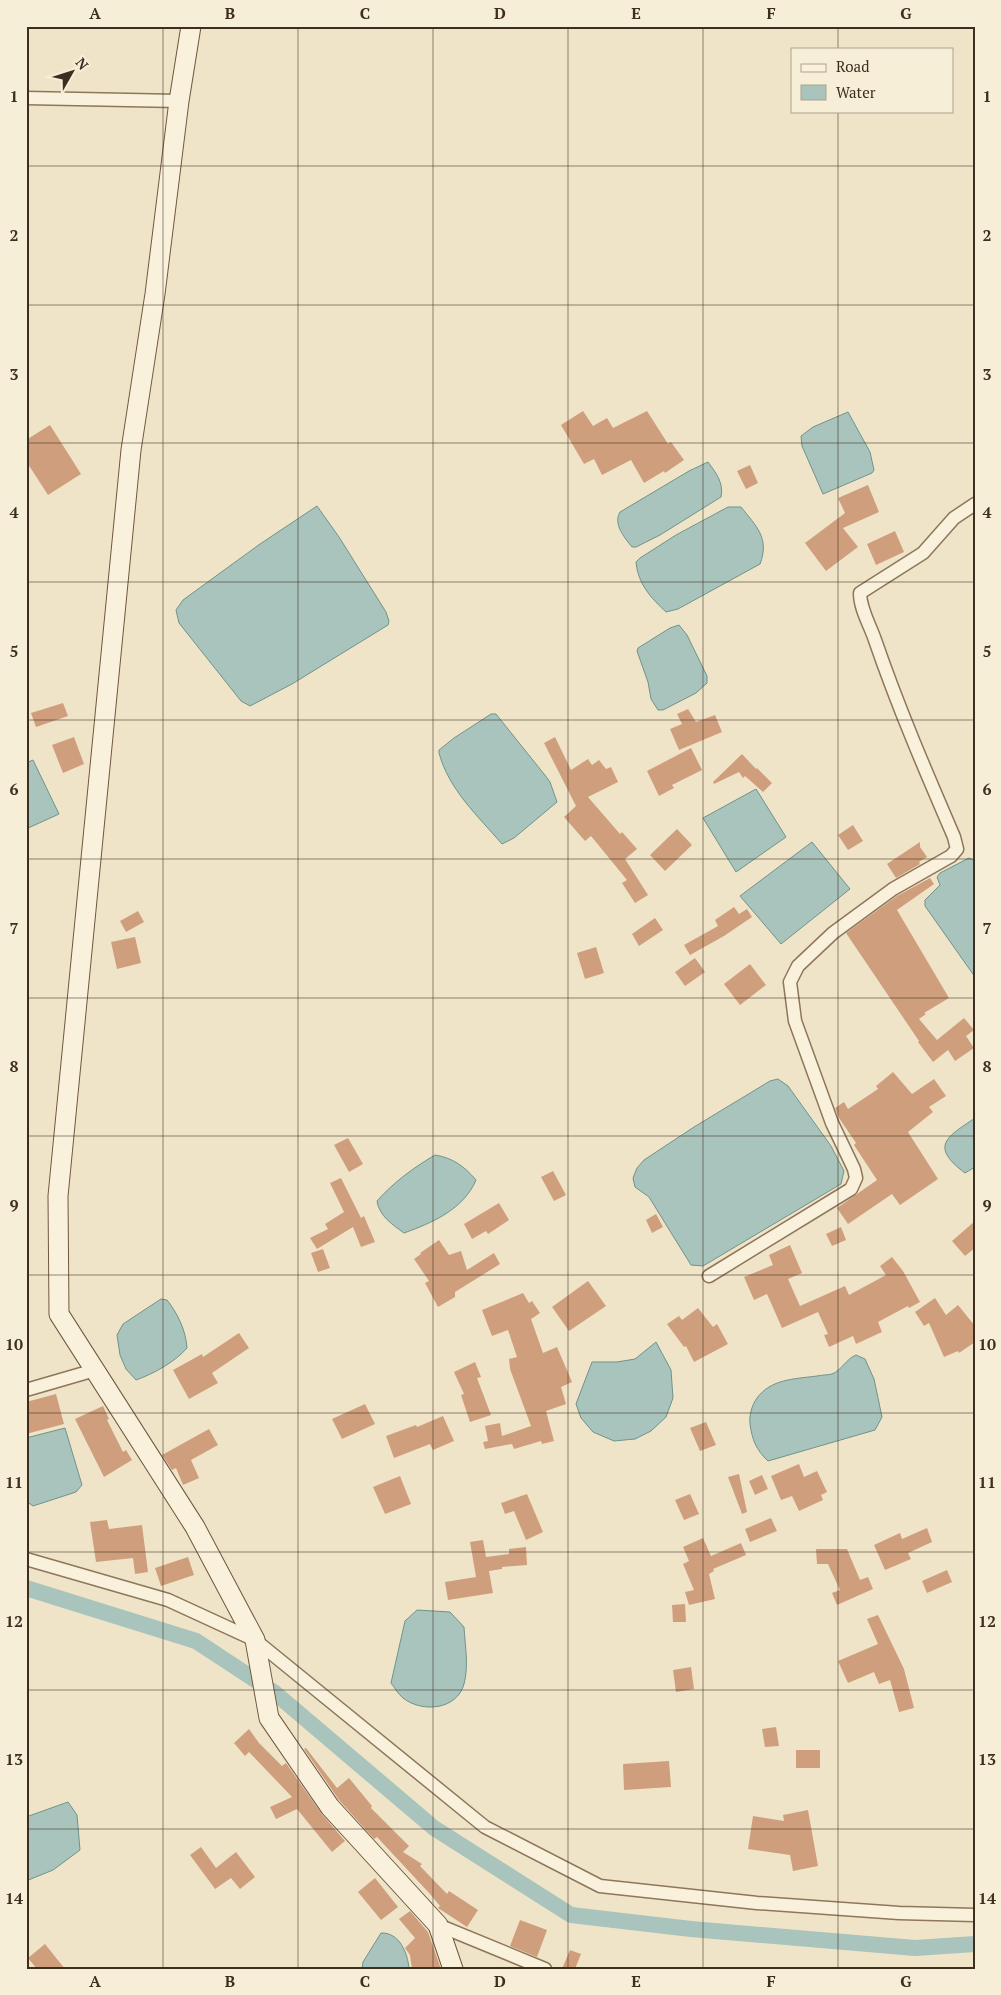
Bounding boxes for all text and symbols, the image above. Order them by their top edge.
text: A [89,2,101,24]
text: B [225,2,235,24]
text: C [360,2,370,24]
text: D [494,2,506,24]
text: E [631,2,641,24]
text: F [766,2,776,24]
text: G [900,2,912,24]
north arrow [48,48,98,98]
legend [791,48,954,112]
text: N [72,53,93,74]
text: Road [836,56,869,76]
text: Water [836,82,876,102]
text: 1 [9,85,19,107]
text: 1 [982,85,992,107]
text: 2 [9,224,19,246]
text: 2 [982,224,992,246]
text: 3 [9,363,19,385]
text: 3 [982,363,992,385]
text: 4 [9,501,19,523]
text: 4 [982,501,992,523]
text: 5 [9,640,19,662]
text: 5 [982,640,992,662]
text: 6 [9,778,19,800]
text: 6 [982,778,992,800]
text: 7 [9,917,19,939]
text: 7 [982,917,992,939]
text: 8 [9,1055,19,1077]
text: 8 [982,1055,992,1077]
text: 9 [9,1194,19,1216]
text: 9 [982,1194,992,1216]
text: 10 [5,1333,23,1355]
text: 10 [978,1333,996,1355]
text: 11 [5,1471,23,1493]
text: 11 [978,1471,996,1493]
text: 12 [5,1610,23,1632]
text: 12 [978,1610,996,1632]
text: 13 [5,1748,23,1770]
text: 13 [978,1748,996,1770]
text: 14 [5,1887,23,1909]
text: 14 [978,1887,996,1909]
text: A [89,1970,101,1992]
text: B [225,1970,235,1992]
text: C [360,1970,370,1992]
text: D [494,1970,506,1992]
text: E [631,1970,641,1992]
text: F [766,1970,776,1992]
text: G [900,1970,912,1992]

